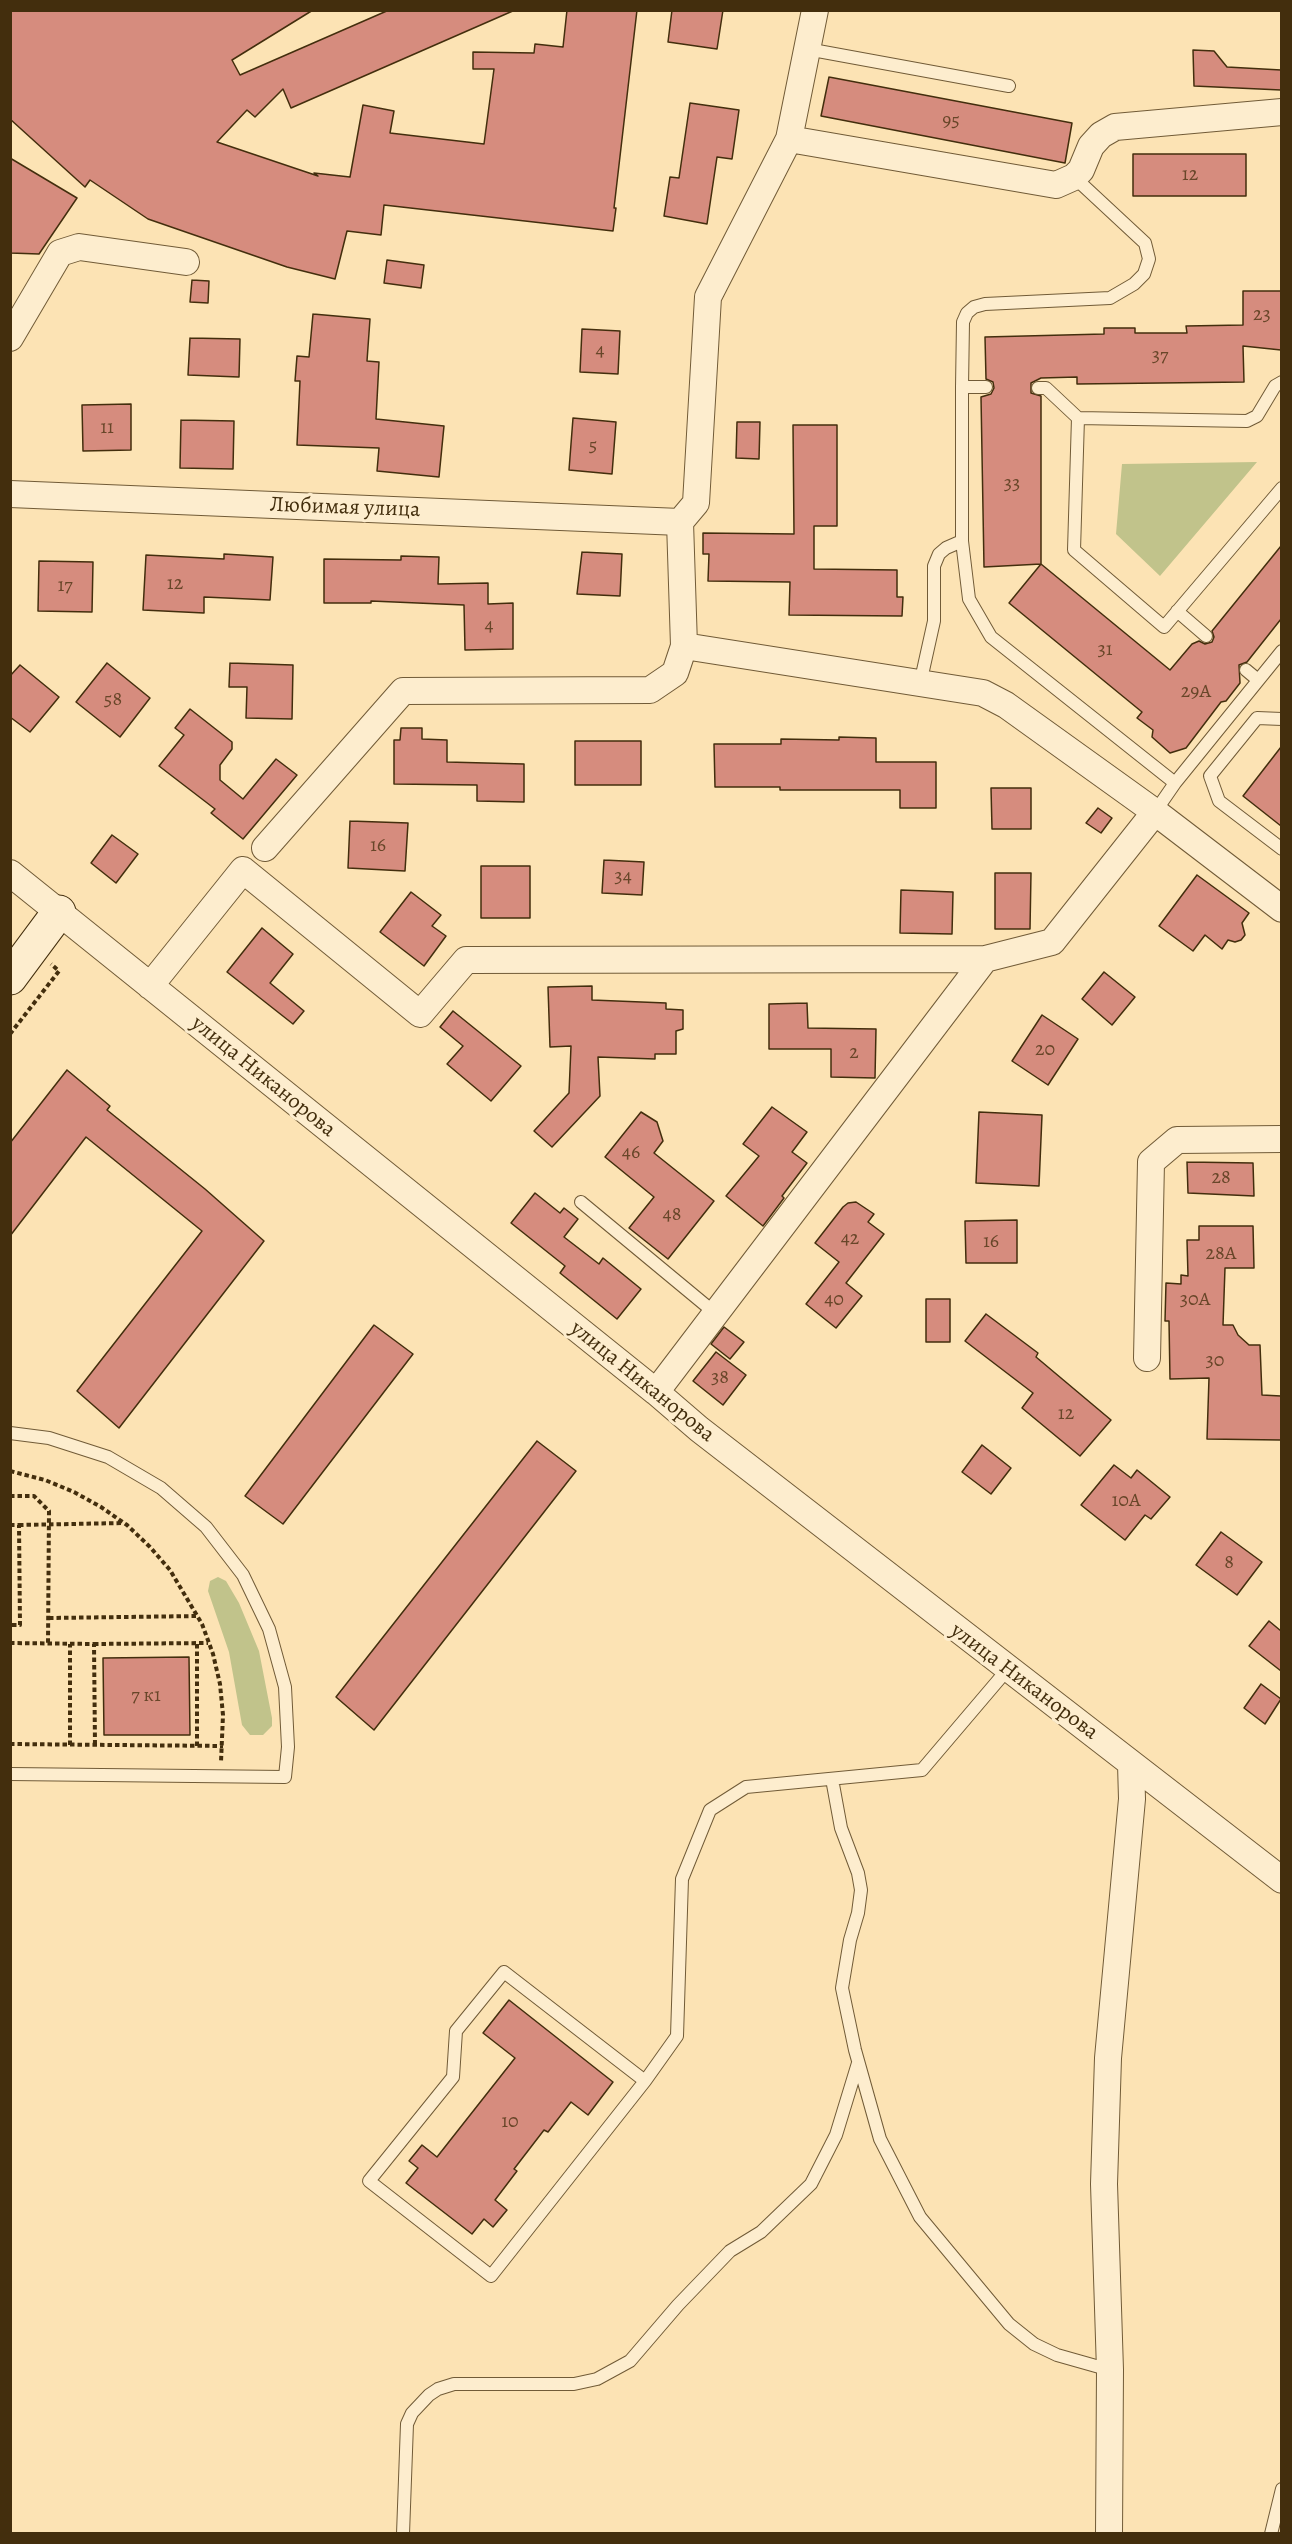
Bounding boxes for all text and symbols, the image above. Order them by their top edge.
house number: 95 [942,109,960,133]
house number: 12 [1182,163,1198,187]
house number: 23 [1253,303,1271,327]
house number: 4 [595,339,605,363]
house number: 37 [1152,344,1168,368]
house number: 11 [100,416,114,440]
house number: 5 [589,434,597,458]
house number: 33 [1004,472,1020,496]
street label: Любимая улица [269,492,421,524]
house number: 12 [167,572,183,596]
house number: 17 [57,574,73,598]
house number: 4 [484,614,494,638]
house number: 31 [1097,638,1113,662]
house number: 29А [1181,680,1211,704]
house number: 58 [104,688,122,712]
house number: 16 [370,834,386,858]
house number: 34 [614,865,632,889]
street label: улица Никанорова [185,1011,341,1143]
house number: 20 [1035,1038,1055,1062]
house number: 2 [849,1041,859,1065]
house number: 46 [622,1141,640,1165]
house number: 28 [1211,1166,1231,1190]
house number: 48 [663,1203,681,1227]
house number: 42 [841,1227,859,1251]
house number: 16 [983,1230,999,1254]
house number: 28А [1206,1242,1236,1266]
house number: 40 [824,1288,844,1312]
house number: 30А [1180,1288,1210,1312]
street label: улица Никанорова [564,1316,720,1448]
house number: 30 [1206,1349,1224,1373]
house number: 38 [711,1366,729,1390]
house number: 12 [1058,1402,1074,1426]
house number: 10А [1111,1489,1141,1513]
house number: 8 [1224,1551,1234,1575]
street label: улица Никанорова [945,1618,1103,1746]
house number: 7 к1 [131,1684,161,1708]
house number: 10 [501,2110,519,2134]

